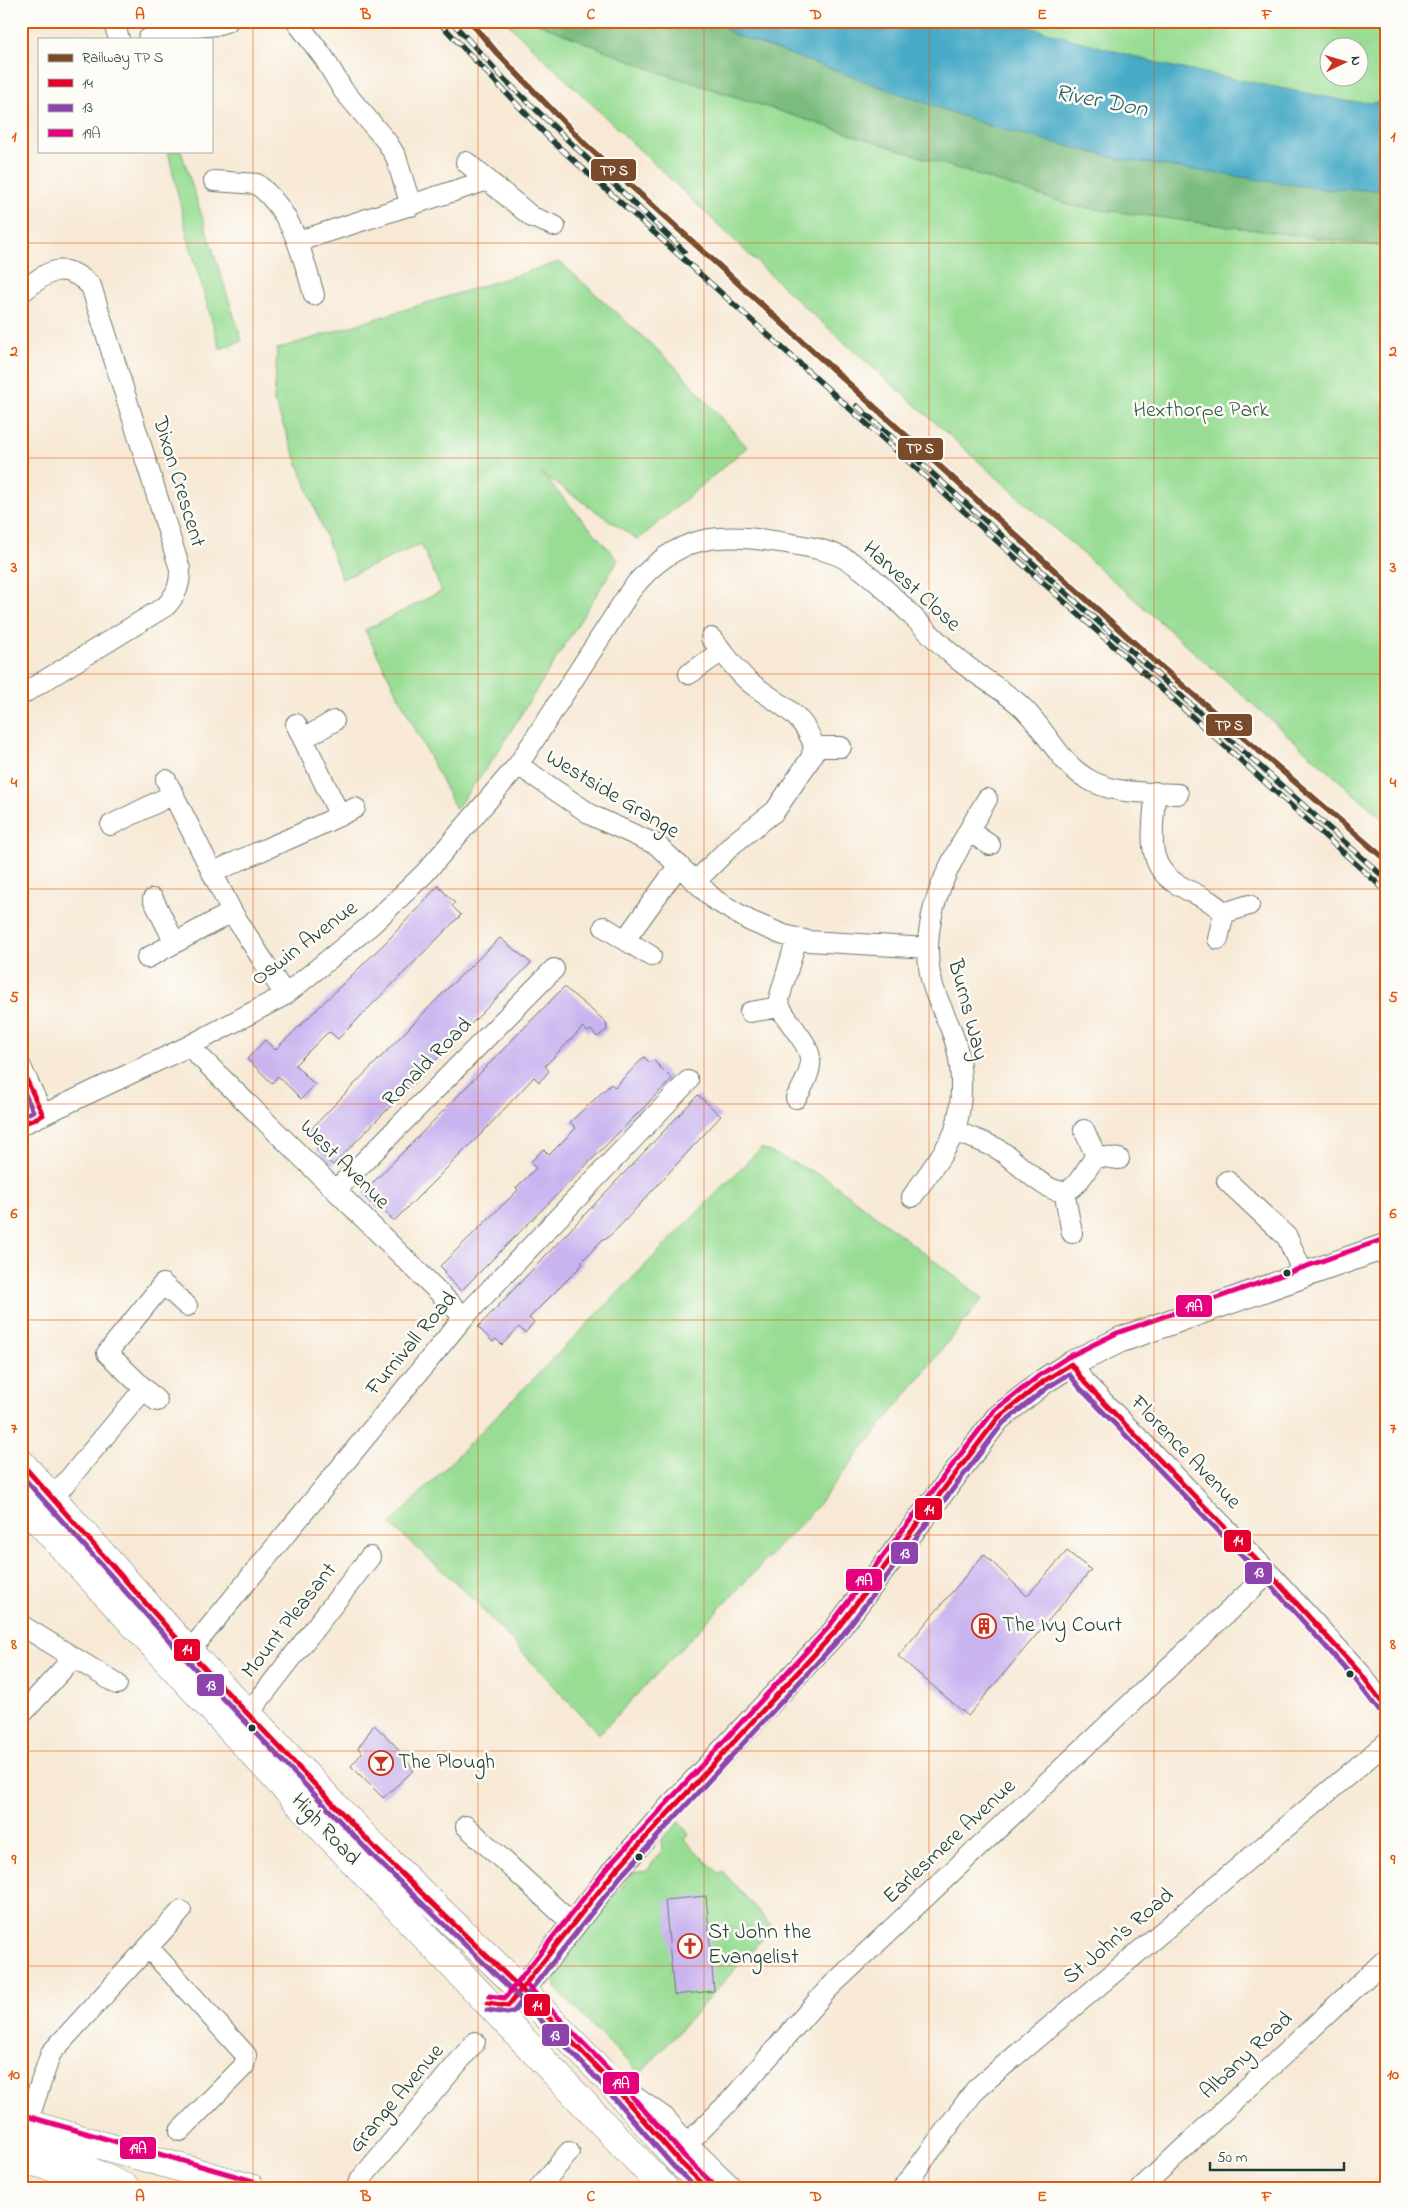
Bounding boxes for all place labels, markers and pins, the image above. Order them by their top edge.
unlabelled marker [1282,1268,1292,1278]
place label: The Ivy Court [1002,1610,1123,1643]
building icon: The Ivy Court [971,1613,997,1639]
unlabelled marker [1345,1669,1355,1679]
unlabelled marker [247,1723,257,1733]
place label: The Plough [398,1747,495,1780]
bar icon: The Plough [368,1750,394,1776]
unlabelled marker [634,1852,644,1862]
place label: St John the Evangelist [708,1917,811,1975]
church icon: St John the Evangelist [677,1933,703,1959]

